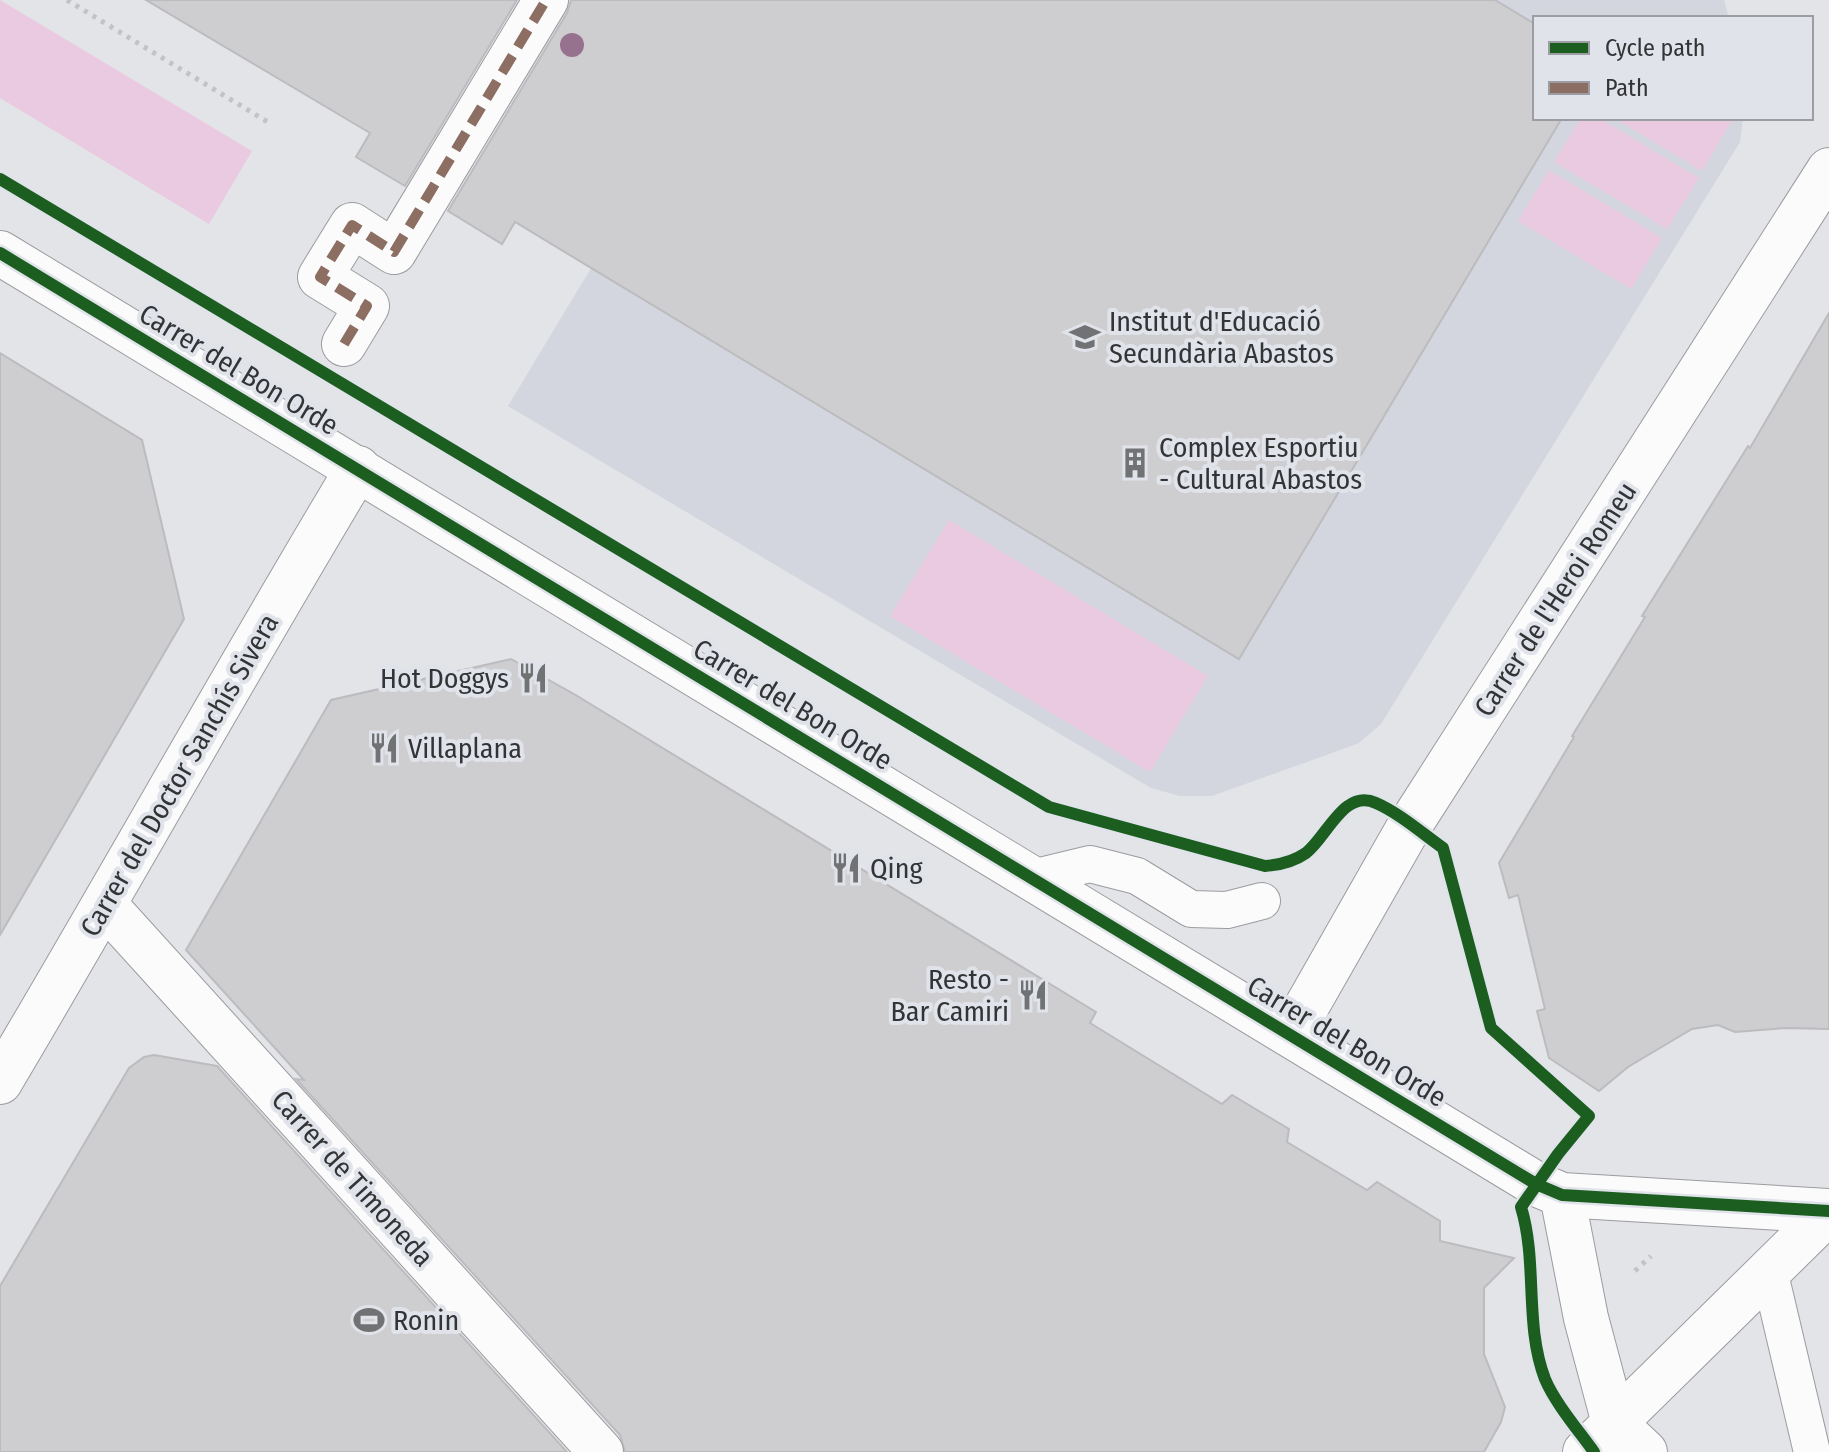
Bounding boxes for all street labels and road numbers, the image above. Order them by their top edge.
street label: Carrer del Bon Orde [133,297,344,442]
street label: Carrer de l'Heroi Romeu [1467,476,1643,722]
street label: Carrer del Doctor Sanchís Sivera [73,608,285,942]
street label: Carrer del Bon Orde [687,632,898,777]
street label: Carrer del Bon Orde [1241,969,1452,1114]
street label: Carrer de Timoneda [265,1083,440,1273]

